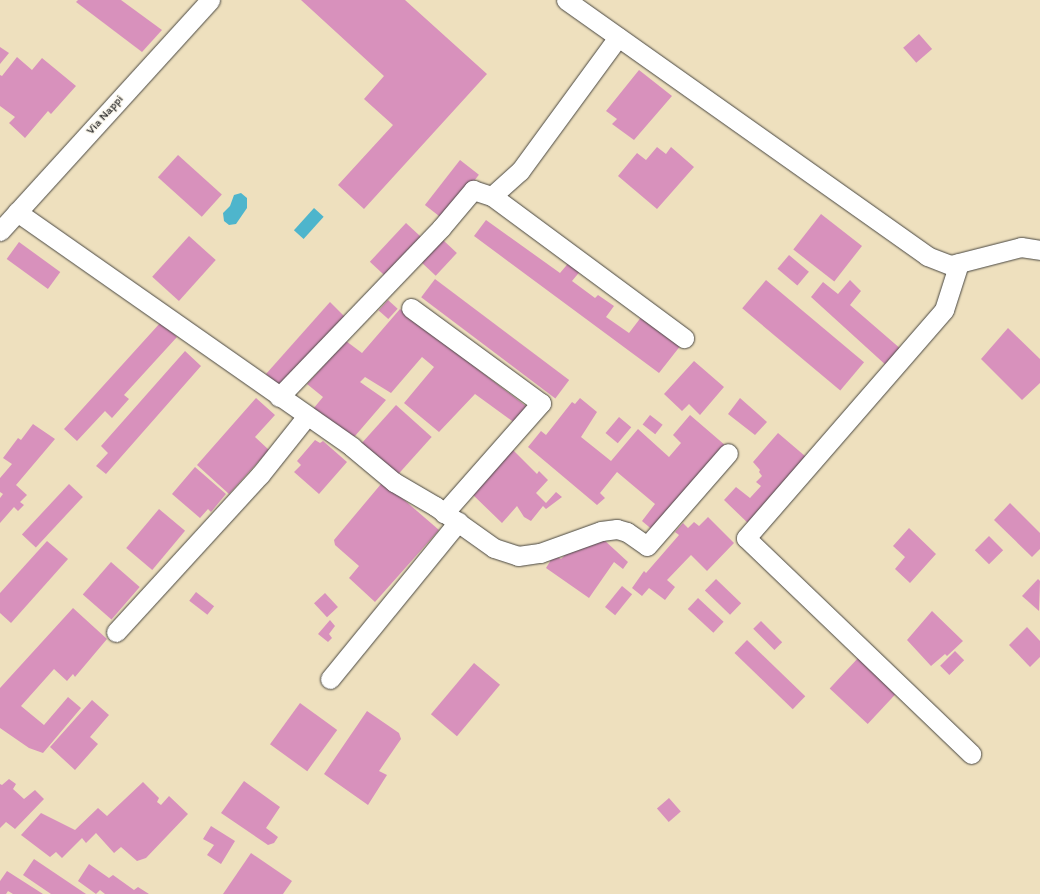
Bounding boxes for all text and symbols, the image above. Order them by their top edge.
street label: Via Nappi [83,92,127,138]

